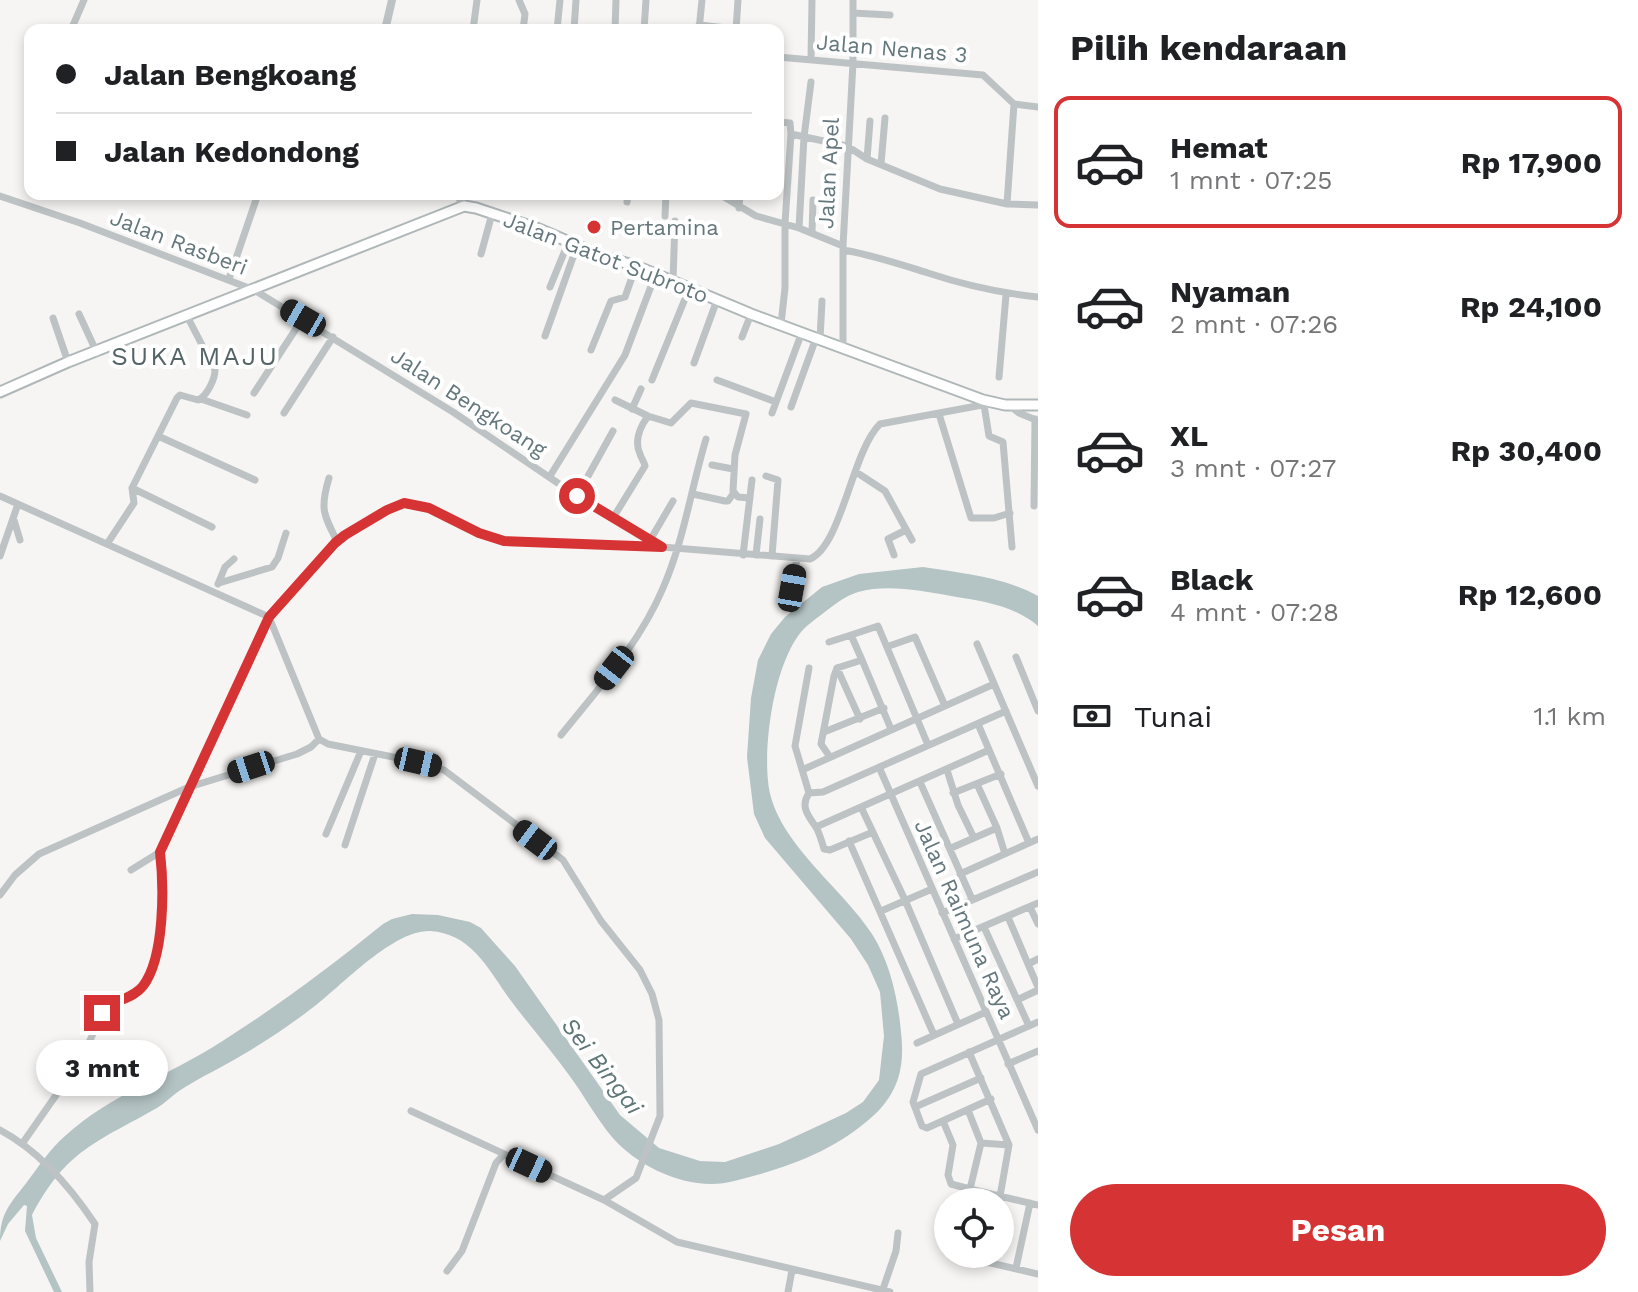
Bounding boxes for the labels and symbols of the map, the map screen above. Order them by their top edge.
street label: Jalan Nenas 3 [815,29,968,68]
street label: Jalan Apel [813,116,844,229]
street label: Jalan Rasberi [107,205,251,280]
street label: Jalan Gatot Subroto [500,207,712,308]
place label: Pertamina [610,215,719,240]
marker: Pertamina [585,218,603,236]
car [276,296,330,340]
district label: SUKA MAJU [111,341,279,371]
street label: Jalan Bengkoang [386,343,551,462]
route start [559,478,595,514]
car [776,562,808,614]
car [590,642,638,694]
car [392,745,444,779]
car [224,748,278,786]
car [509,816,561,864]
street label: Jalan Raimuna Raya [909,816,1020,1023]
route end [84,995,120,1031]
water label: Sei Bingai [556,1012,649,1121]
callout: 3 mnt [36,1041,168,1097]
car [502,1144,556,1186]

